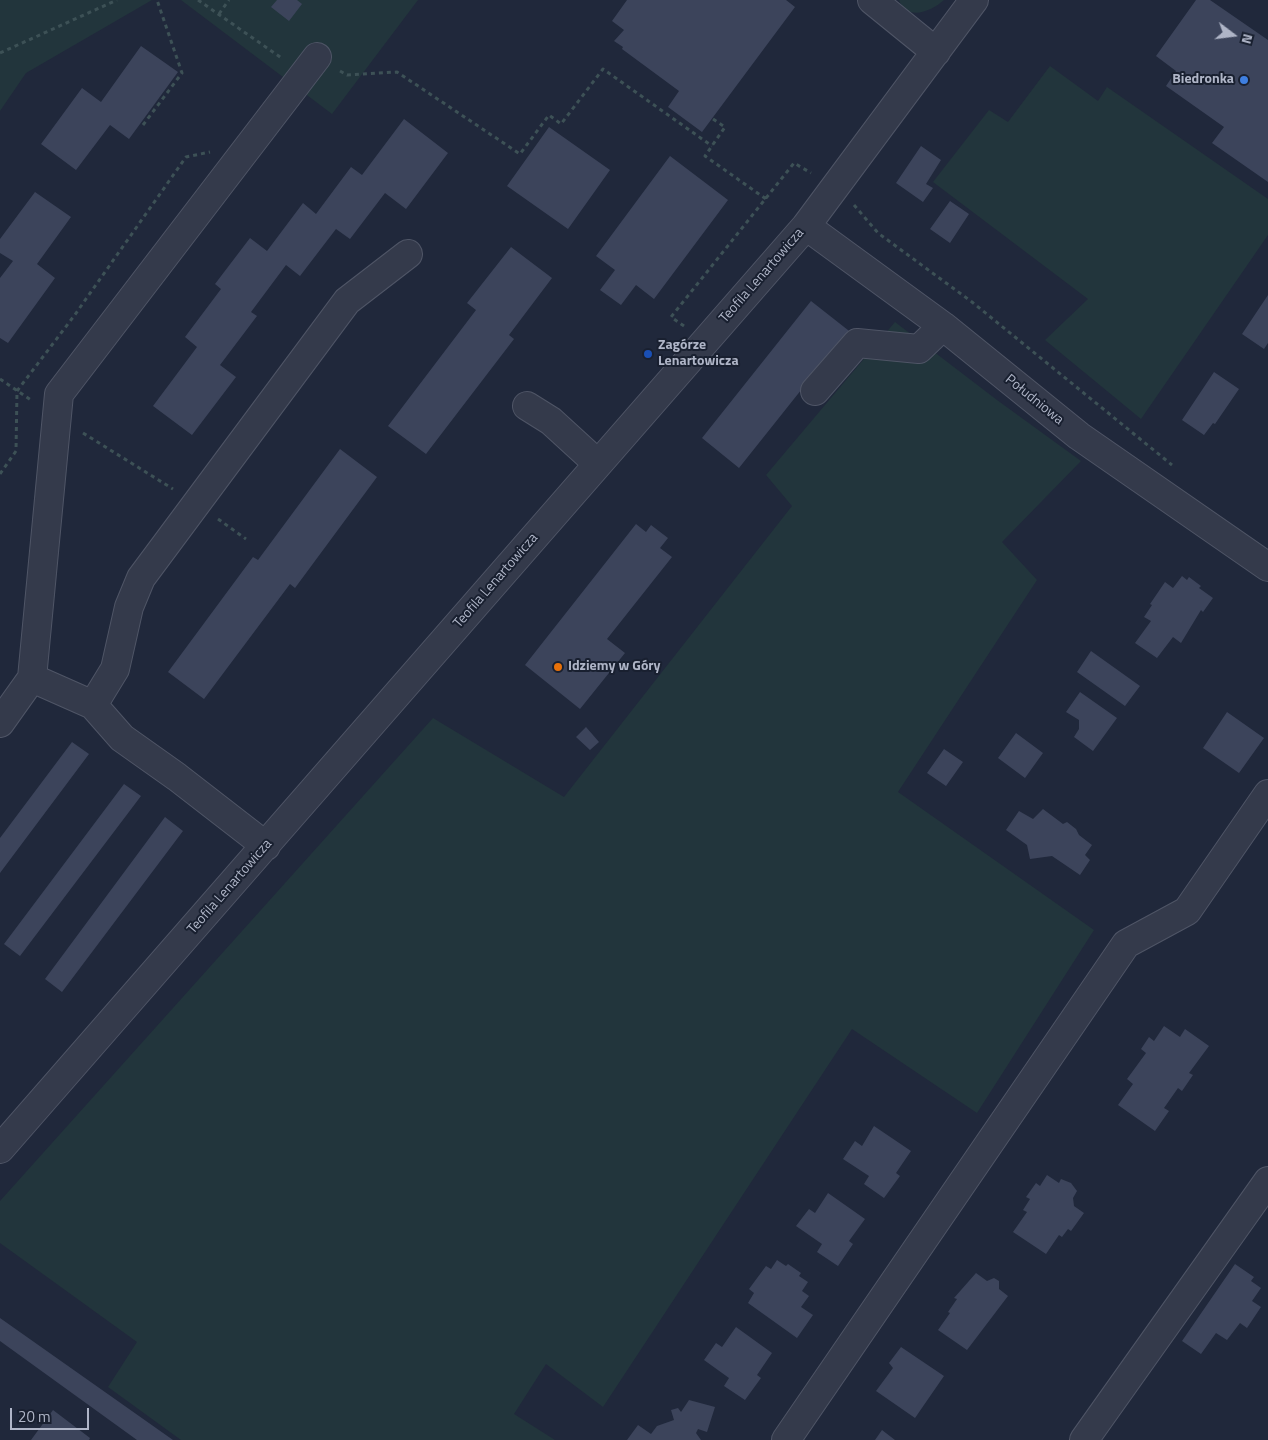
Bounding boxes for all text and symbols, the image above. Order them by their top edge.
north arrow [1208,10,1258,60]
text: N [1237,32,1259,46]
place label: Biedronka [1172,72,1234,88]
marker: Biedronka [1238,74,1250,86]
street label: Teofila Lenartowicza [716,225,808,327]
place label: Zagórze Lenartowicza [658,338,739,371]
marker: Zagórze Lenartowicza [642,348,654,360]
street label: Południowa [1001,371,1067,429]
street label: Teofila Lenartowicza [450,530,542,632]
place label: Idziemy w Góry [568,659,661,675]
marker: Idziemy w Góry [552,661,564,673]
street label: Teofila Lenartowicza [184,836,276,938]
scale bar [12,1398,91,1430]
text: 20 m [18,1405,51,1428]

